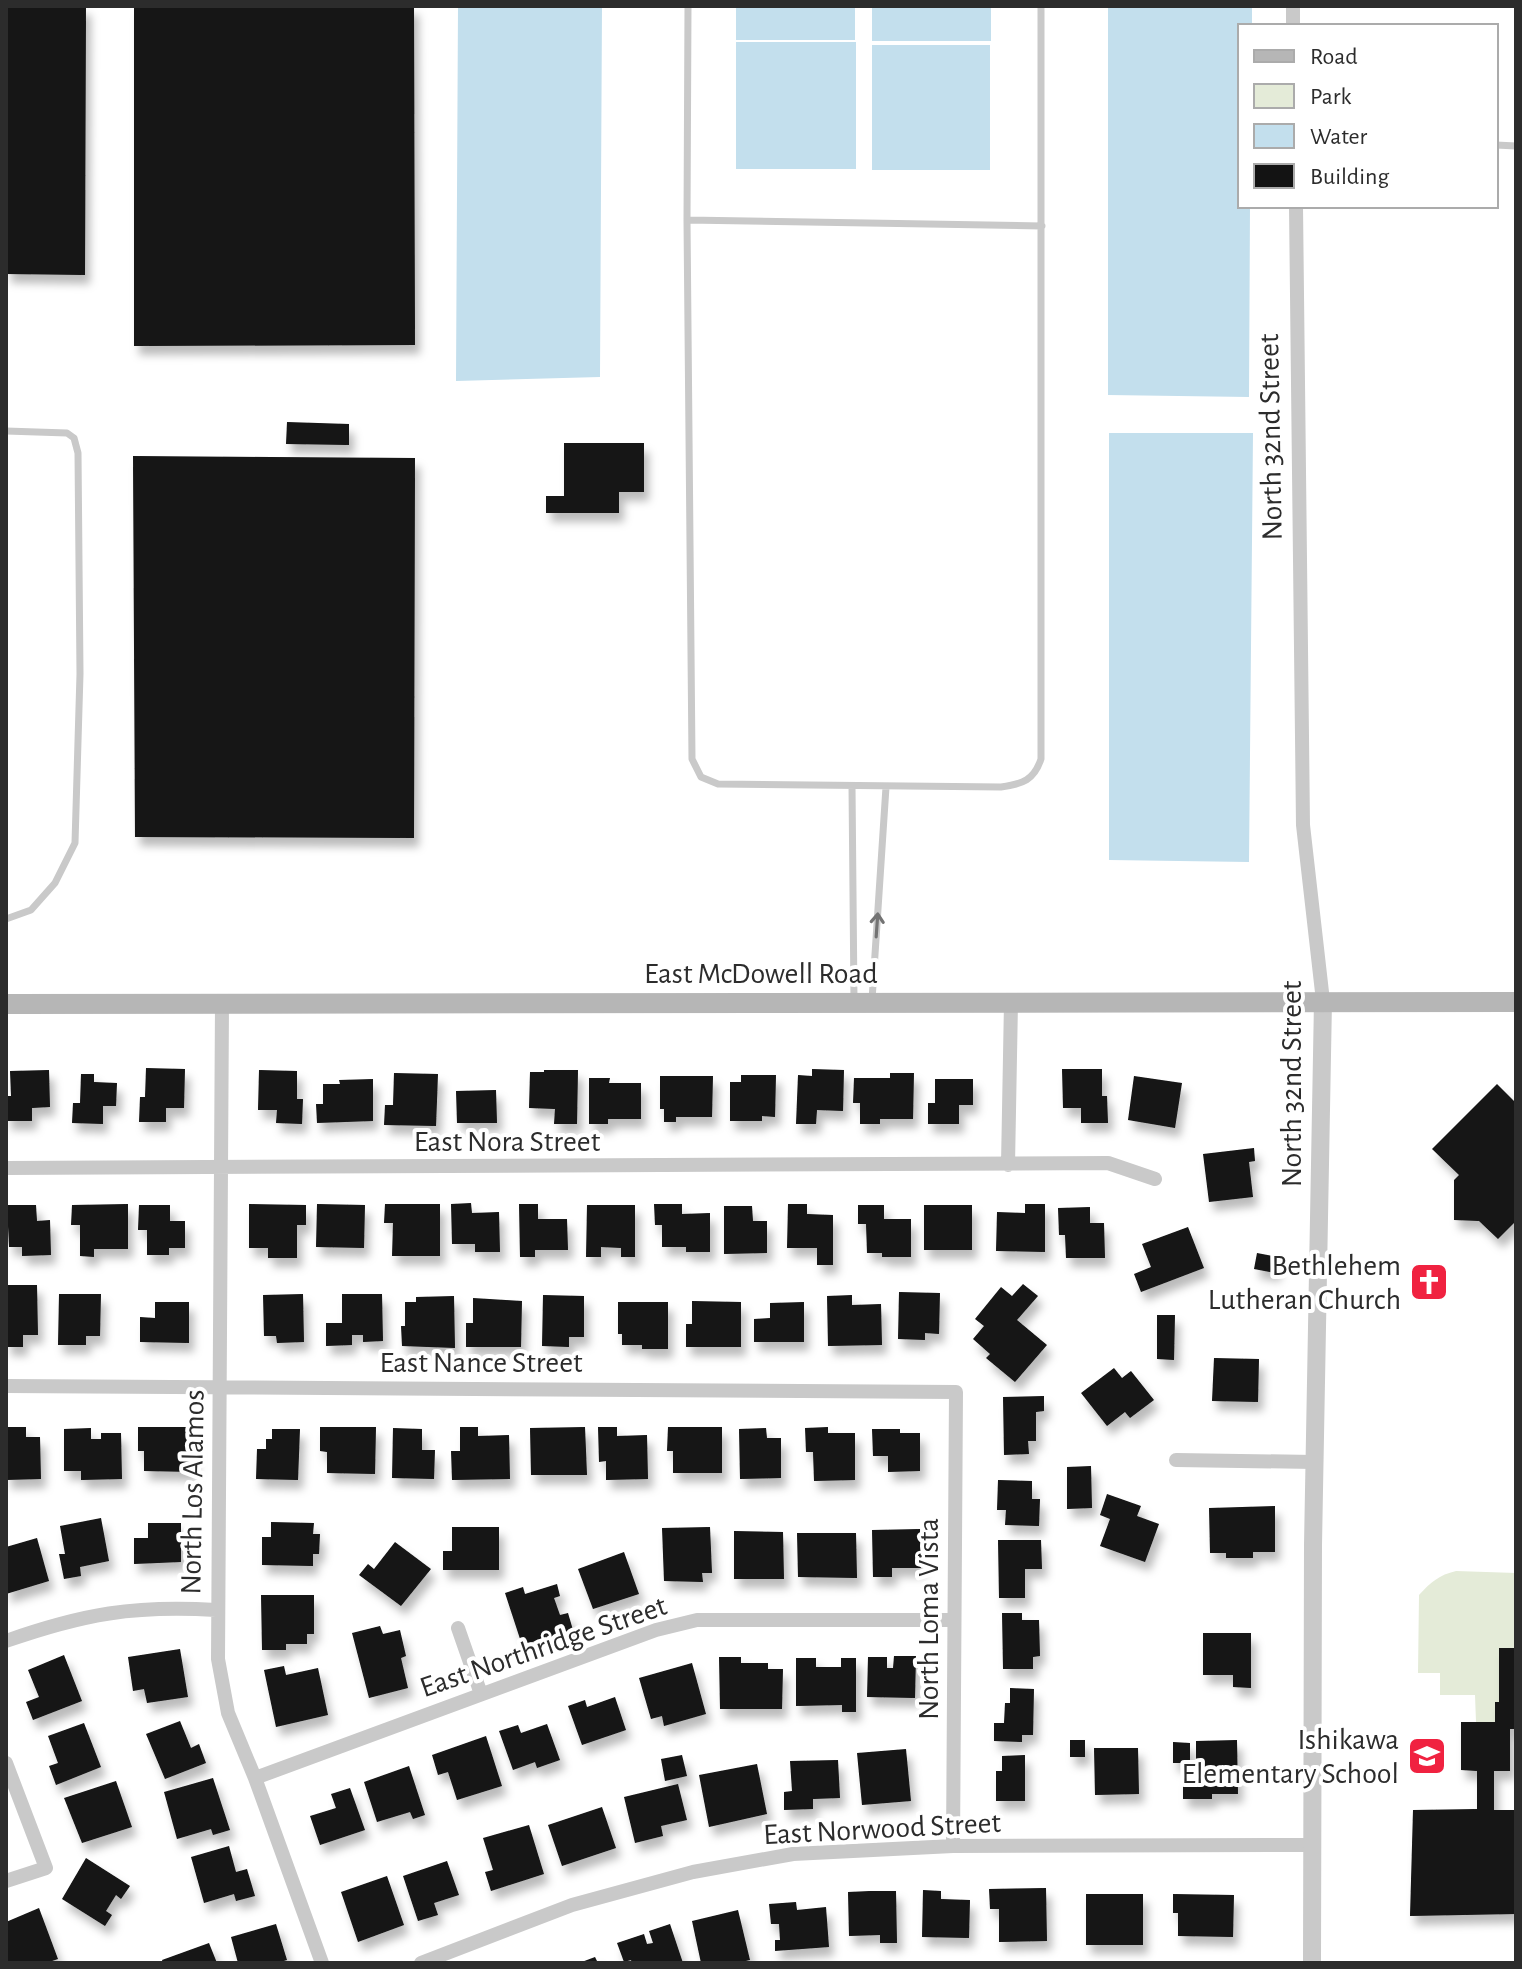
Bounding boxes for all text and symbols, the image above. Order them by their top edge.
legend [1238,24,1498,208]
text: Road [1310,45,1358,69]
text: Park [1310,85,1351,109]
text: Water [1310,125,1368,149]
text: Building [1310,165,1389,189]
street label: North 32nd Street [1254,333,1288,541]
one-way arrow [870,912,885,939]
street label: East McDowell Road [644,959,878,989]
street label: North 32nd Street [1277,980,1307,1187]
street label: East Nora Street [414,1127,601,1157]
place label: Bethlehem Lutheran Church [1208,1251,1401,1315]
church icon: Bethlehem Lutheran Church [1408,1261,1450,1303]
street label: East Nance Street [379,1348,583,1378]
street label: North Los Alamos [176,1389,210,1595]
street label: North Loma Vista [914,1518,944,1720]
street label: East Northridge Street [416,1591,671,1703]
place label: Ishikawa Elementary School [1182,1725,1399,1789]
school or university icon: Ishikawa Elementary School [1406,1735,1448,1777]
street label: East Norwood Street [762,1808,1002,1850]

